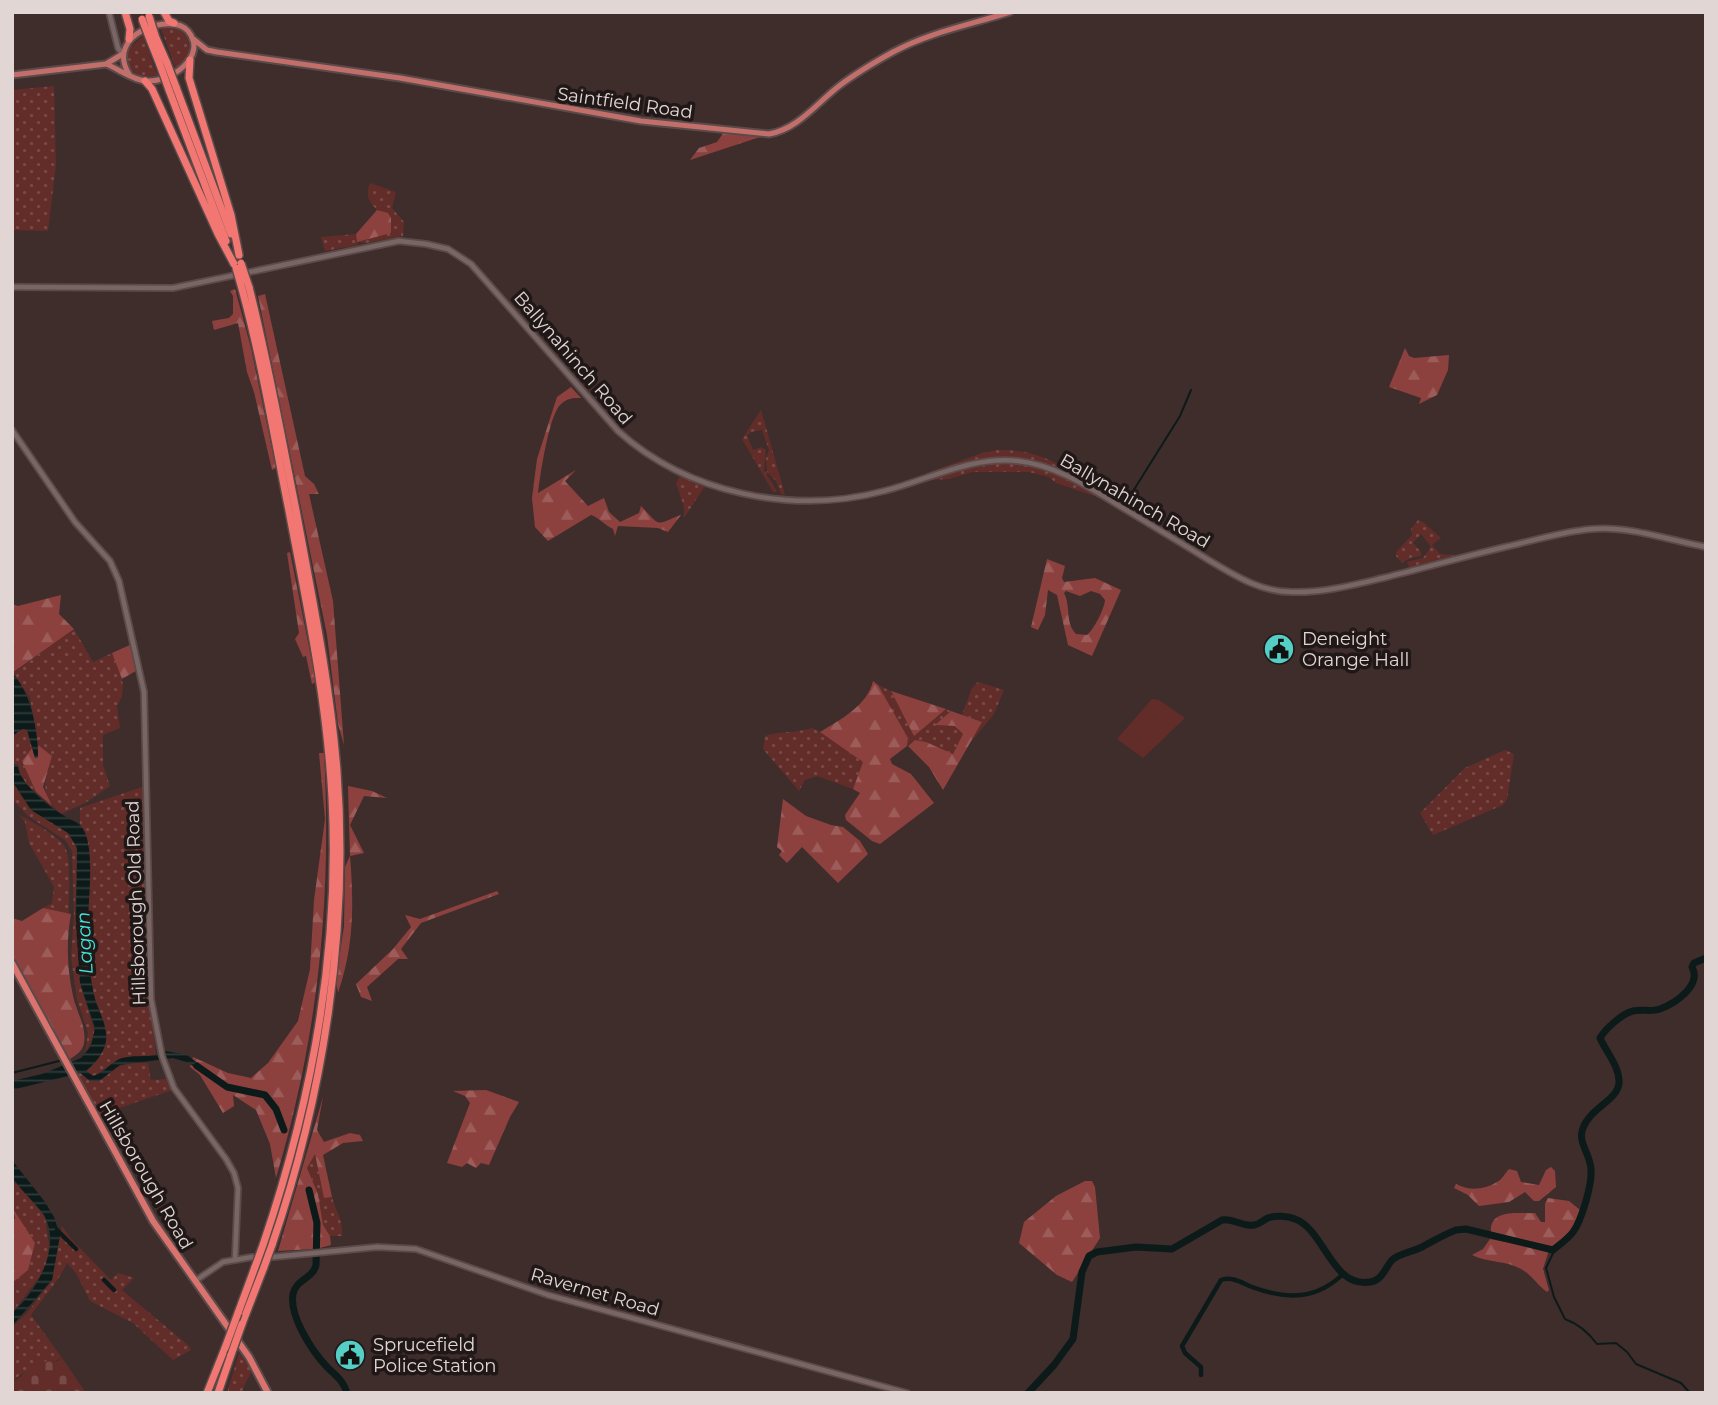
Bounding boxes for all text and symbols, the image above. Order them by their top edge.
street label: Saintfield Road [556,83,694,123]
street label: Ballynahinch Road [509,287,637,429]
street label: Ballynahinch Road [1056,449,1214,553]
place label: Deneight Orange Hall [1302,628,1409,671]
public building icon: Deneight Orange Hall [1262,632,1296,666]
street label: Hillsborough Old Road [121,800,151,1006]
water label: Lagan [71,911,98,975]
street label: Hillsborough Road [94,1097,198,1253]
street label: Ravernet Road [528,1263,662,1321]
place label: Sprucefield Police Station [373,1334,496,1377]
public building icon: Sprucefield Police Station [333,1338,367,1372]

